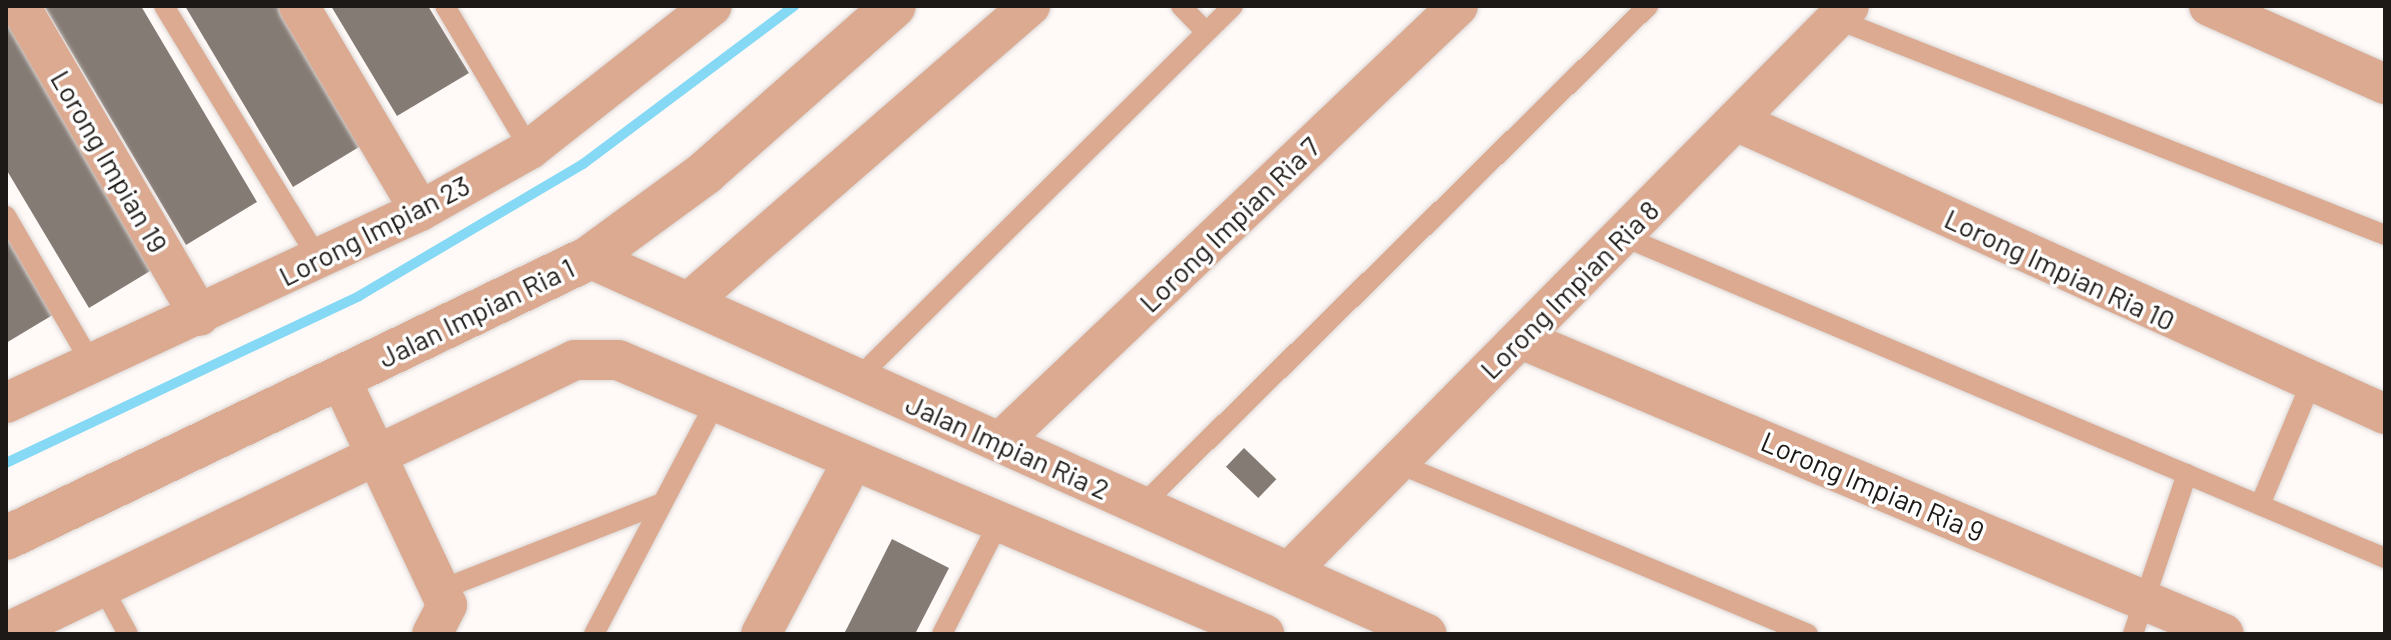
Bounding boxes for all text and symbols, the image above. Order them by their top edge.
street label: Lorong Impian 19 [44,64,176,258]
street label: Lorong Impian Ria 7 [1132,129,1326,319]
street label: Lorong Impian 23 [273,167,475,293]
street label: Lorong Impian Ria 8 [1473,193,1665,385]
street label: Lorong Impian Ria 10 [1940,201,2180,337]
street label: Jalan Impian Ria 1 [373,250,579,374]
street label: Jalan Impian Ria 2 [901,386,1115,506]
street label: Lorong Impian Ria 9 [1756,424,1990,548]

